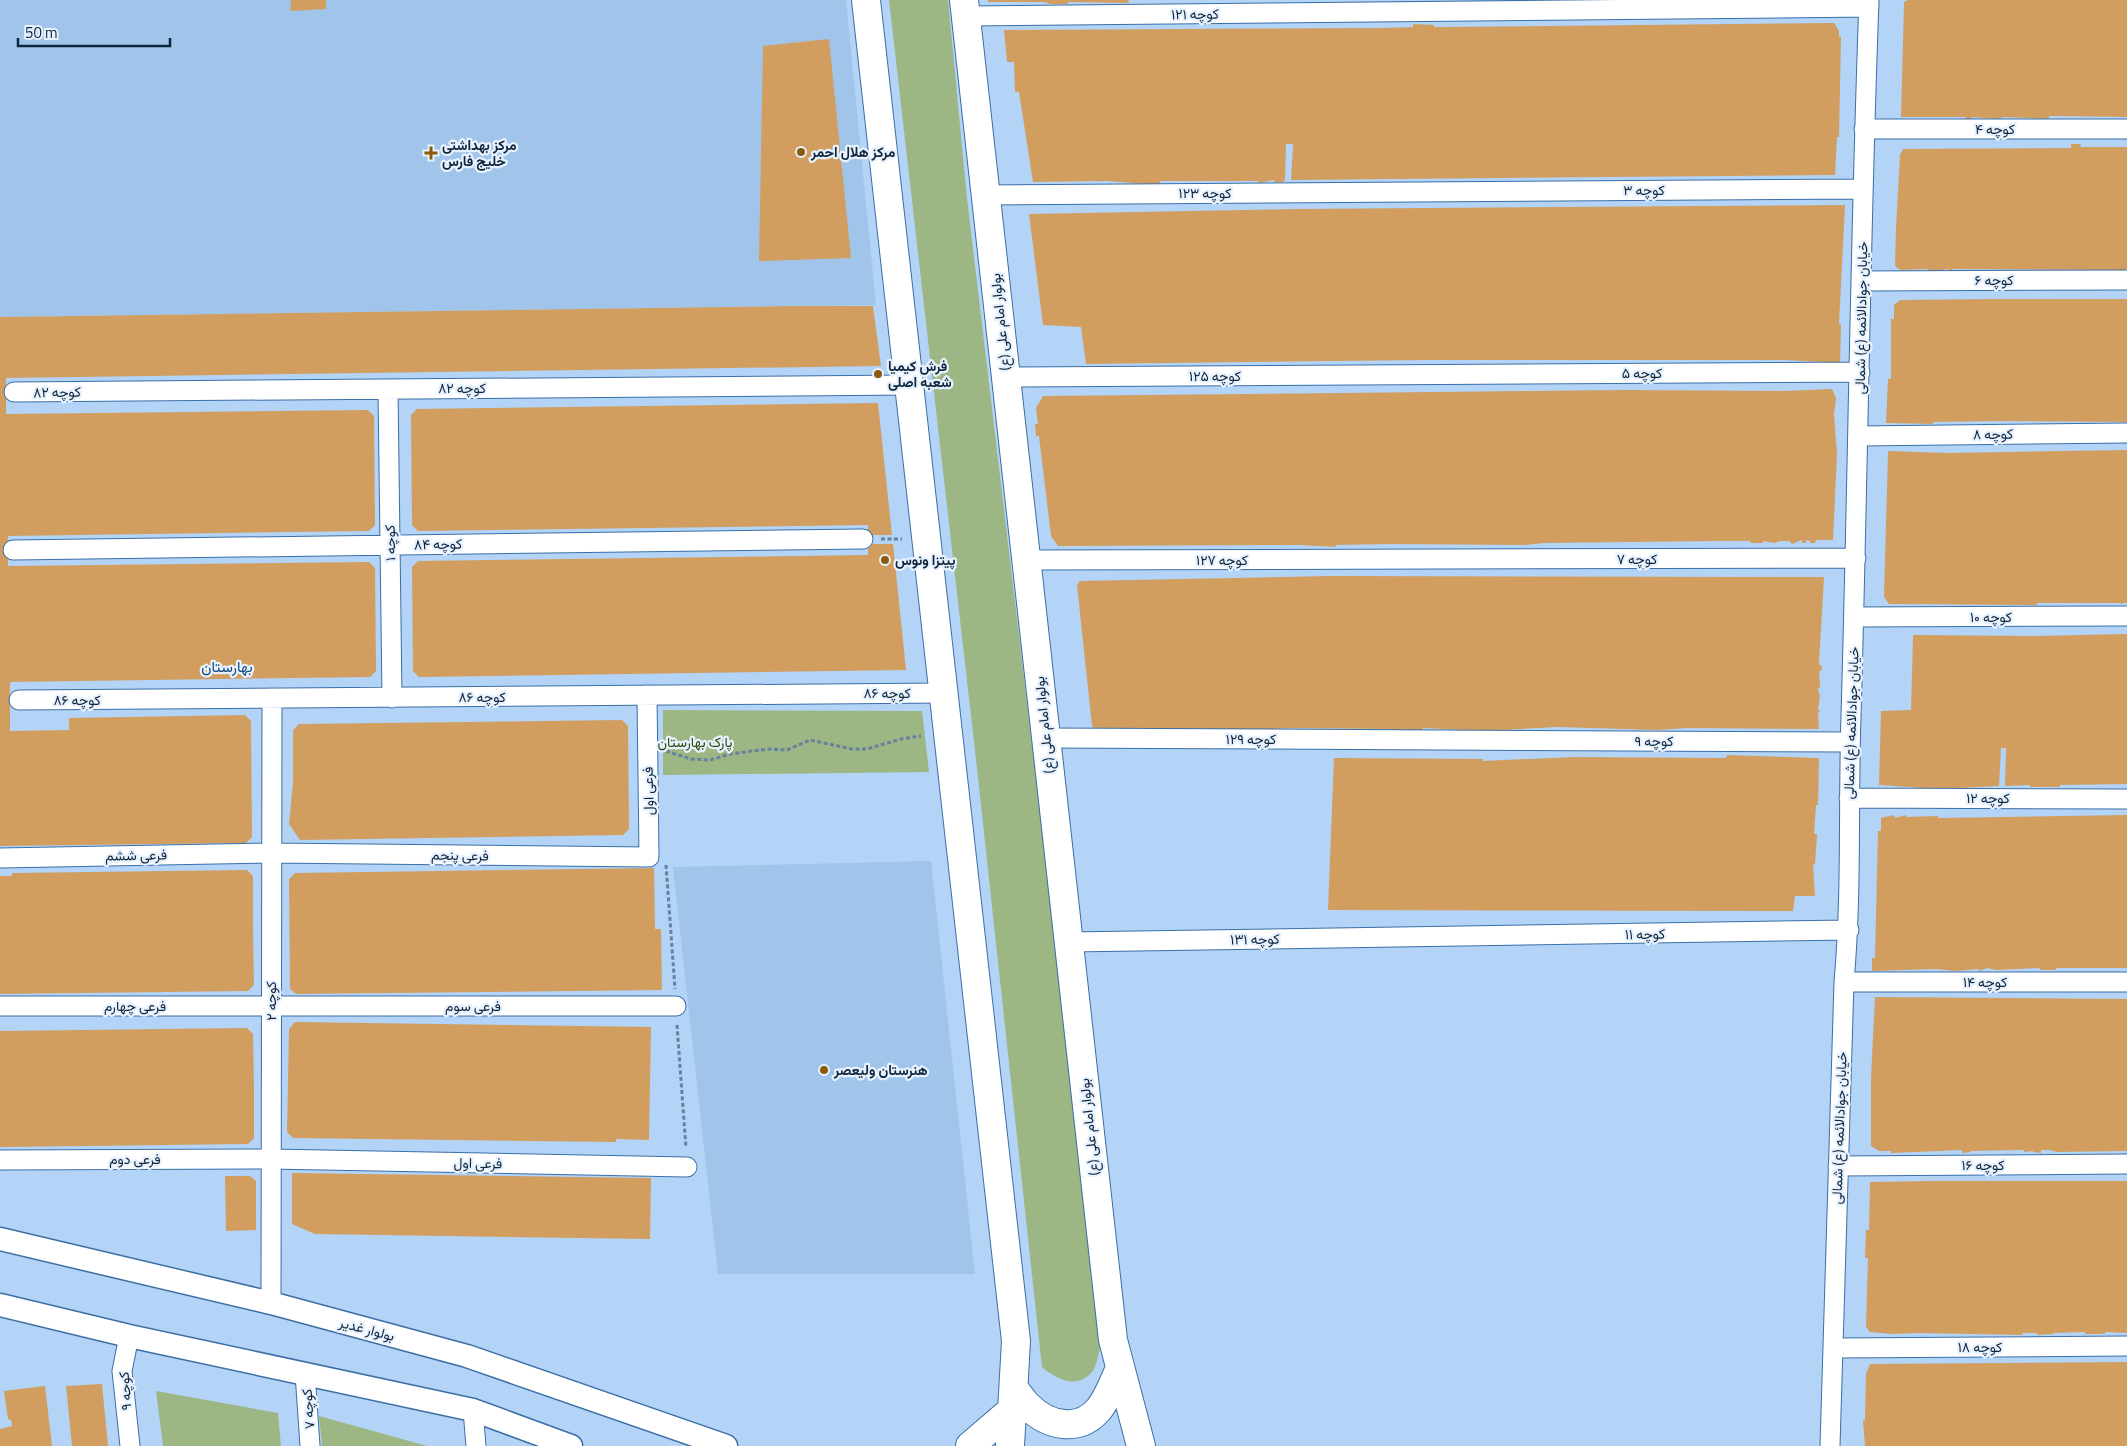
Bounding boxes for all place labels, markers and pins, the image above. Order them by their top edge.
place label: مرکز بهداشتی خلیج فارس [442,134,517,171]
place label: مرکز هلال احمر [810,141,896,162]
marker: مرکز بهداشتی خلیج فارس [424,146,438,160]
marker: مرکز هلال احمر [795,146,807,158]
place label: فرش کیمیا شعبه اصلی [888,355,952,392]
marker: فرش کیمیا شعبه اصلی [872,368,884,380]
place label: پیتزا ونوس [895,549,956,570]
marker: پیتزا ونوس [879,554,891,566]
place label: هنرستان ولیعصر [833,1059,928,1080]
marker: هنرستان ولیعصر [818,1064,830,1076]

